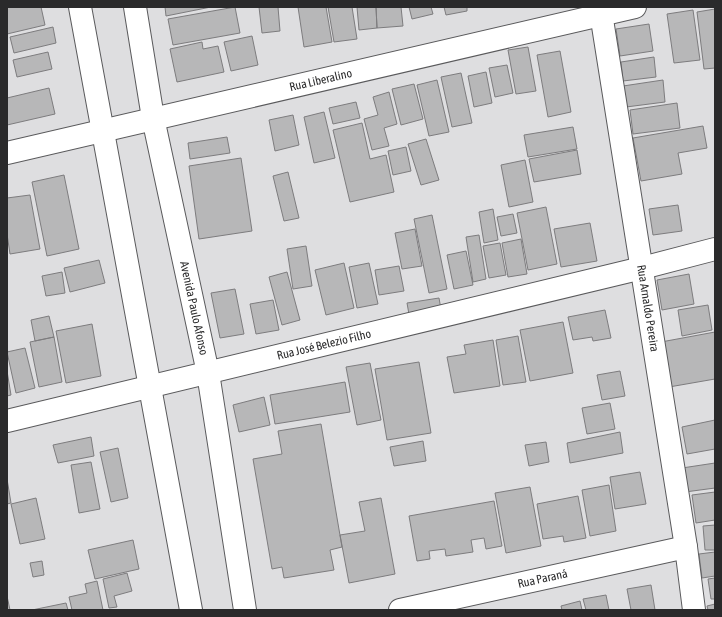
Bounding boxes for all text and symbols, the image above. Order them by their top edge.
street label: Rua Liberalino [288,66,354,94]
street label: Avenida Paulo Afonso [177,260,211,357]
street label: Rua Arnaldo Pereira [634,264,662,353]
street label: Rua José Belezio Filho [276,326,373,363]
street label: Rua Paraná [516,566,569,591]

